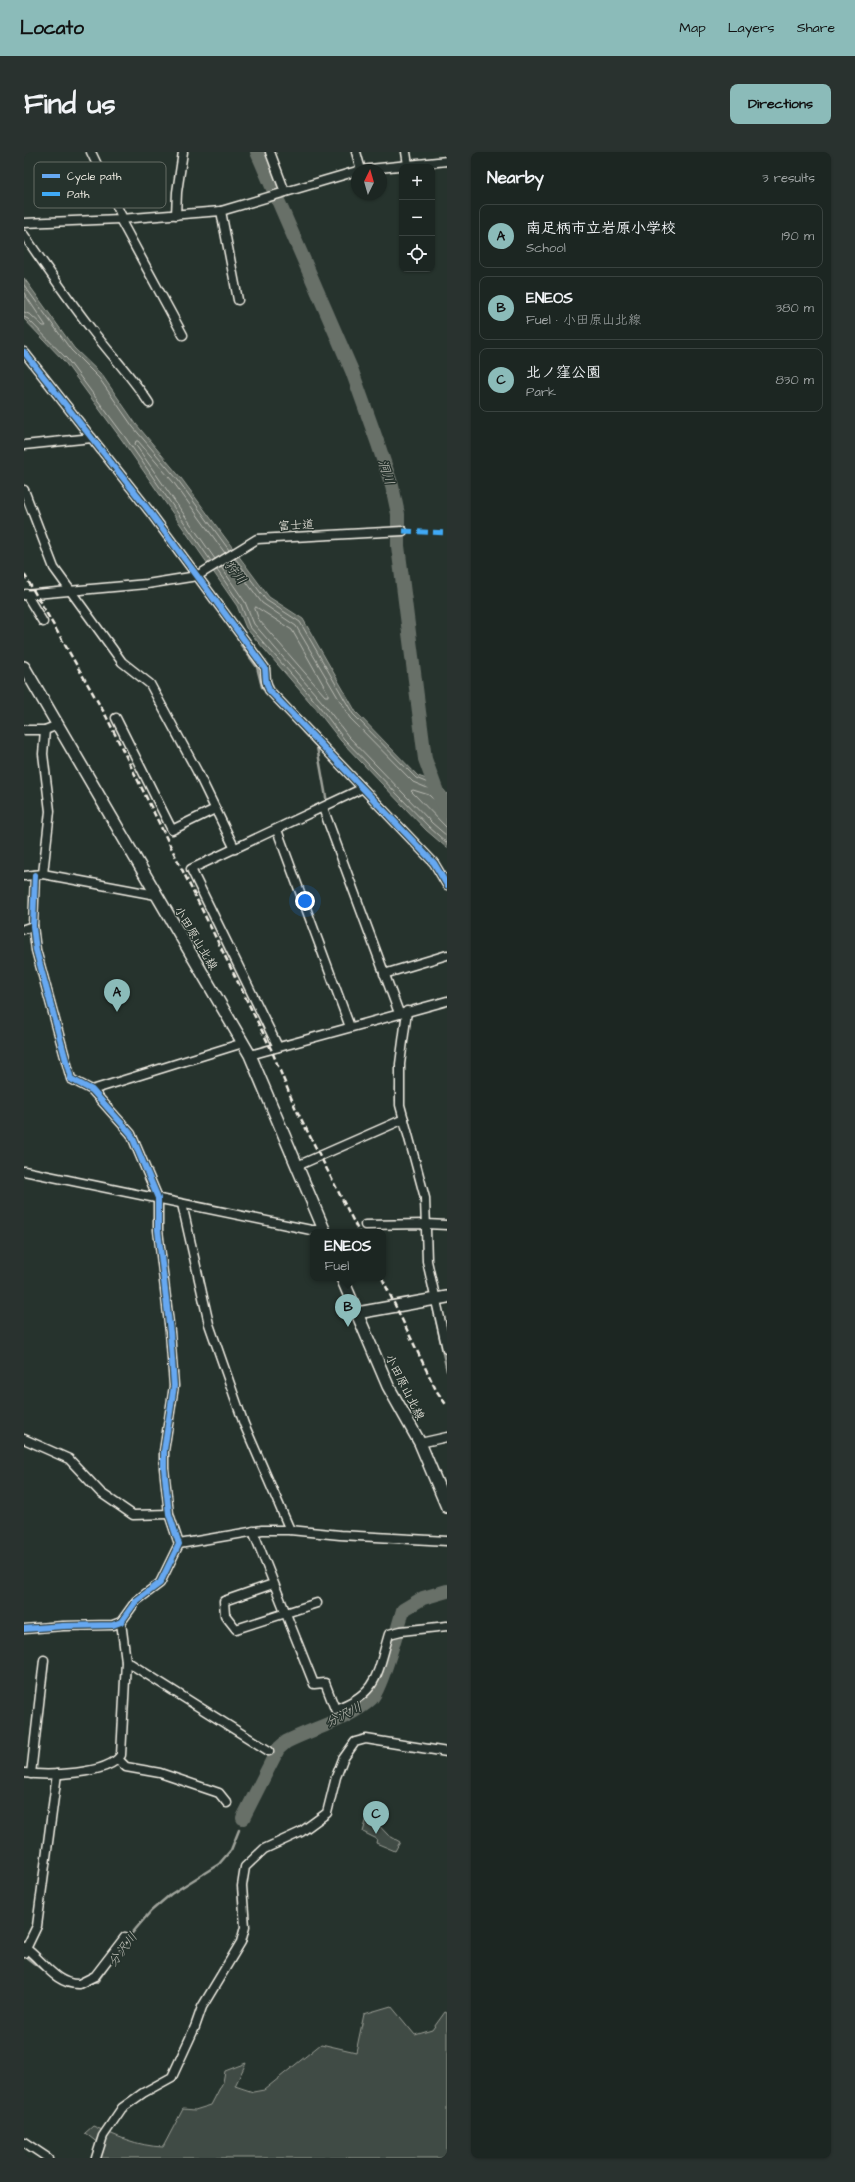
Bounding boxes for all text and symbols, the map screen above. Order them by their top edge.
text: Locato [20,15,84,42]
text: Map [679,18,706,38]
text: Layers [728,18,775,38]
text: Share [797,18,835,38]
button: Directions [730,84,831,124]
text: Find us [24,85,115,124]
legend [34,162,166,208]
north arrow [351,164,387,200]
map controls [399,164,435,272]
button: + [399,164,435,200]
text: Nearby [487,166,544,190]
text: Cycle path [67,169,122,185]
text: 3 results [762,169,815,187]
text: Path [67,187,90,202]
button: − [399,200,435,236]
text: 南足柄市立岩原小学校 [526,218,676,239]
text: A [497,227,505,245]
text: 190 m [781,227,814,245]
button: locate [399,236,435,272]
text: School [526,239,566,257]
text: ENEOS [526,288,573,309]
text: B [496,299,506,317]
text: 380 m [775,299,814,317]
text: Fuel · 小田原山北線 [526,311,641,329]
text: 北ノ窪公園 [526,362,601,383]
text: C [496,371,506,389]
text: 830 m [775,371,814,389]
text: Park [526,383,556,401]
water label: 洞川 [373,457,399,487]
street label: 富士道 [278,516,314,535]
water label: 狩川 [220,557,250,588]
your location [295,891,315,911]
street label: 小田原山北線 [170,903,221,974]
pin: A [104,979,130,1012]
popup [310,1229,386,1281]
text: ENEOS [325,1236,371,1257]
text: Fuel [325,1257,349,1275]
pin: B [335,1294,361,1327]
street label: 小田原山北線 [381,1351,428,1423]
water label: 分沢川 [322,1698,365,1732]
pin: C [363,1801,389,1834]
water label: 分沢川 [104,1929,142,1971]

